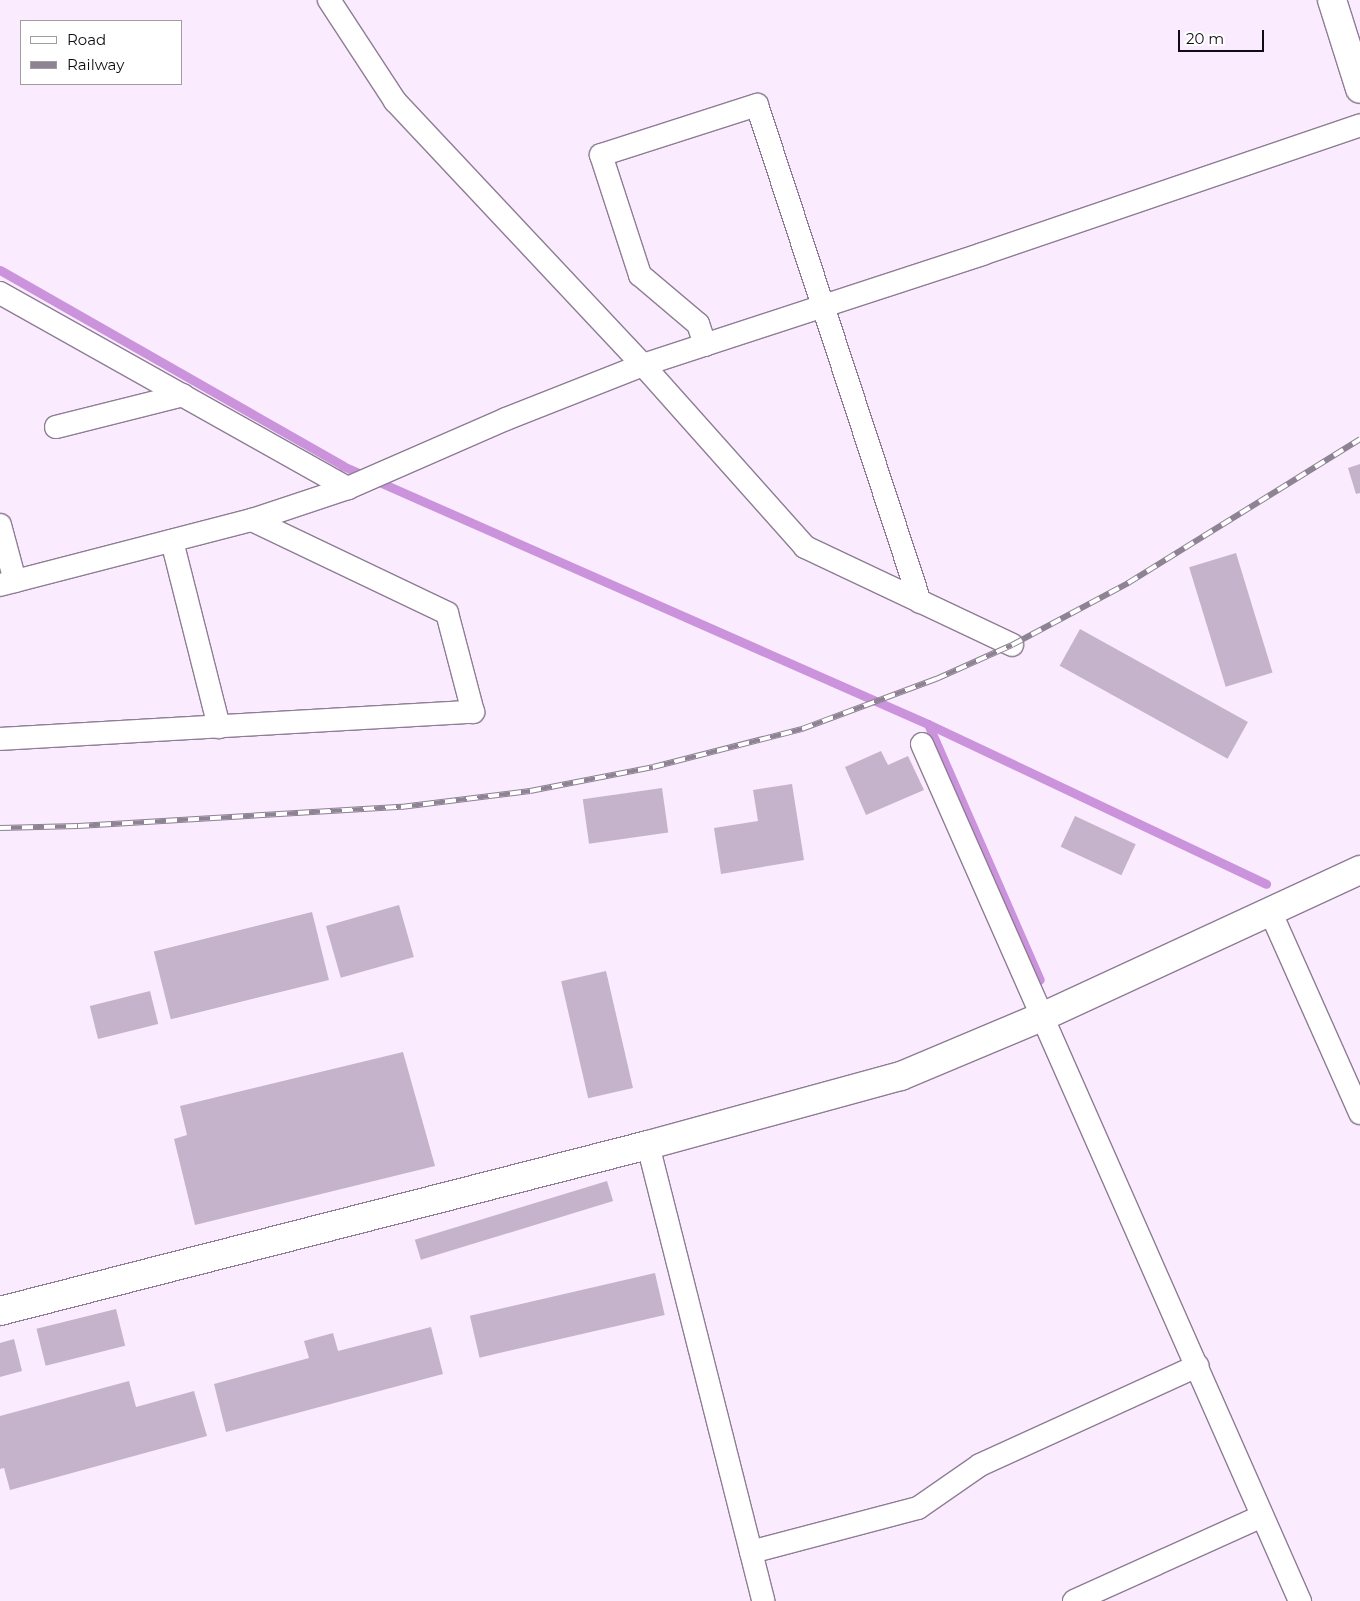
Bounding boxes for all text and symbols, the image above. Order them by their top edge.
legend [20,20,182,85]
scale bar [1180,20,1266,52]
text: 20 m [1186,29,1224,48]
text: Road [67,30,106,49]
text: Railway [67,55,124,74]

